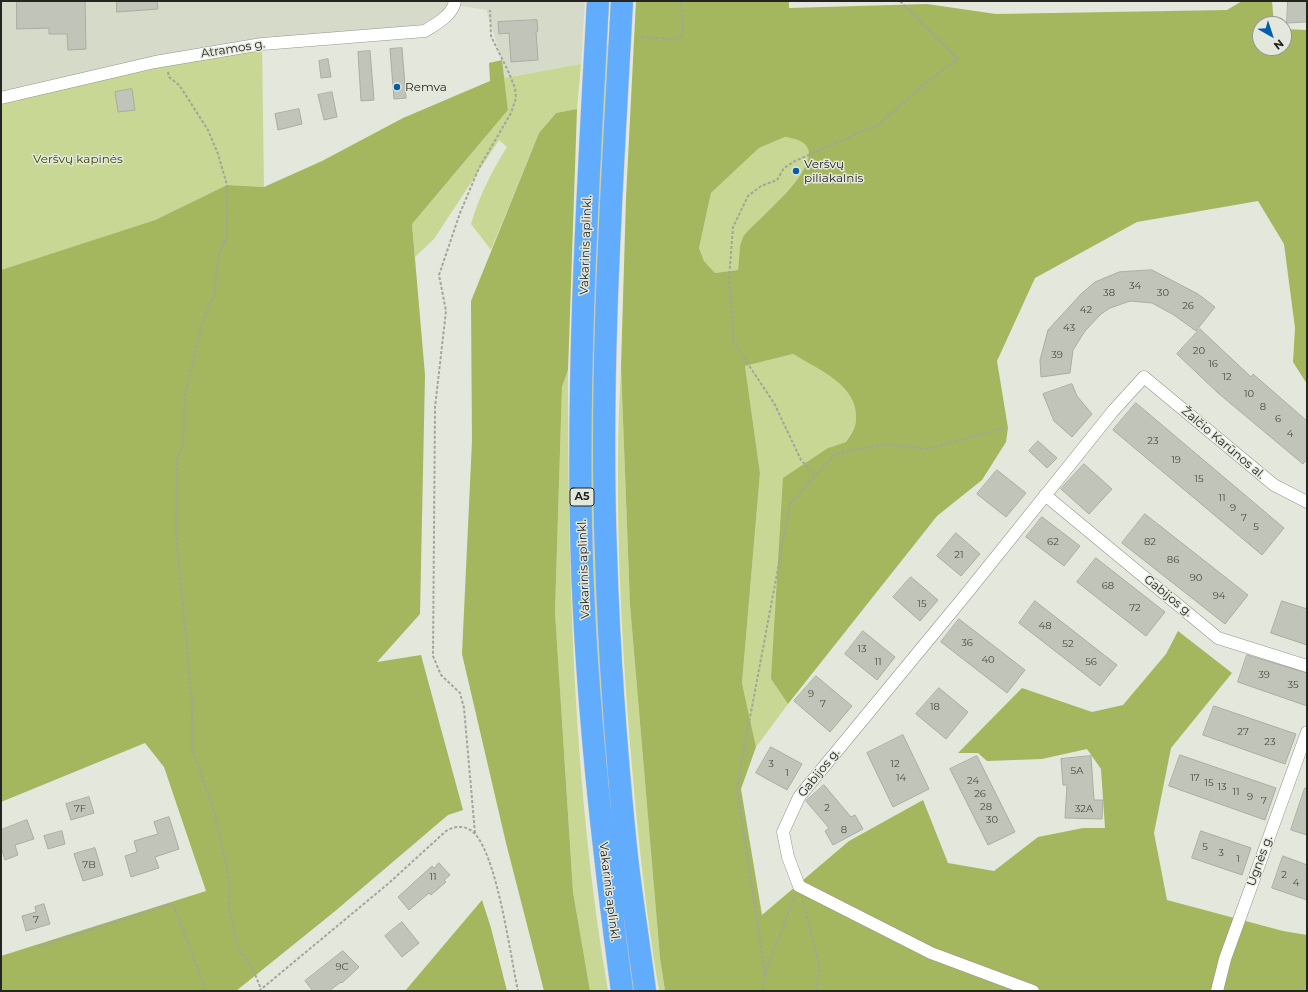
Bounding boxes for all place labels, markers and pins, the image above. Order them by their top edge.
place label: Remva [405,80,447,94]
marker: Remva [392,82,402,92]
place label: Veršvų piliakalnis [804,157,863,185]
marker: Veršvų piliakalnis [791,166,801,176]

